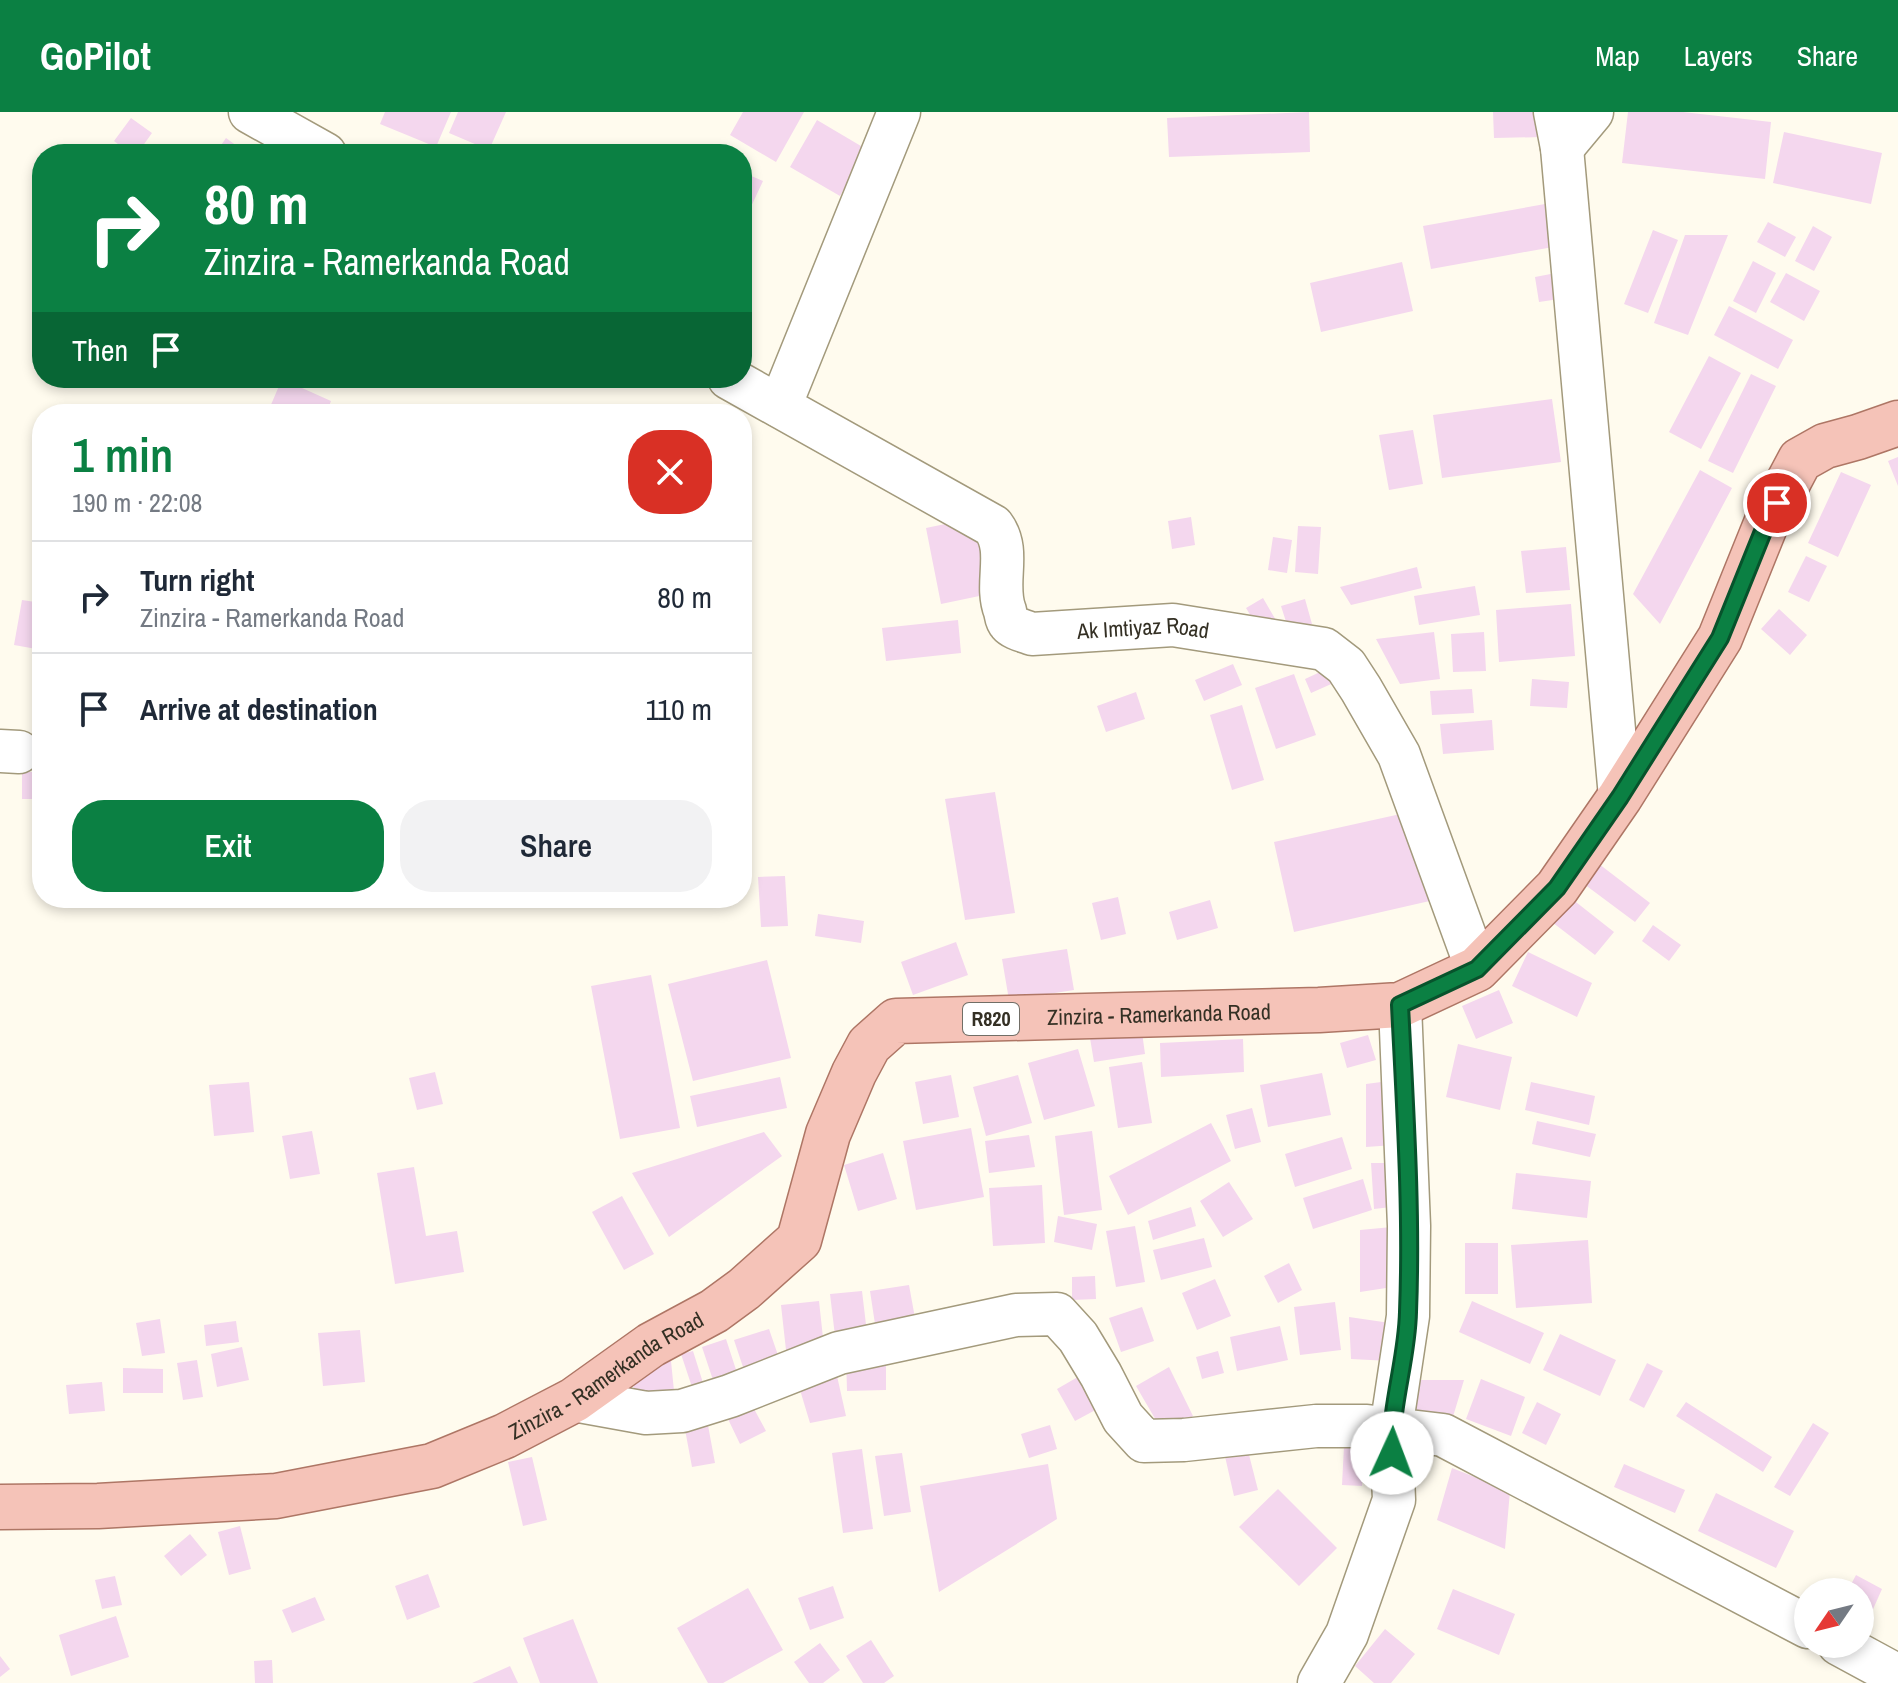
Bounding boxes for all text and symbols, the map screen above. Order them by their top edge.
text: GoPilot [40,31,151,82]
text: Map [1595,37,1640,75]
text: Layers [1684,37,1753,75]
text: Share [1797,37,1858,75]
text: 80 m [204,166,309,241]
icon: right [72,176,176,280]
text: Zinzira - Ramerkanda Road [204,238,570,286]
icon: arrive [144,328,188,372]
text: Then [72,330,128,370]
text: 1 min [72,422,173,487]
button: close [628,430,712,514]
pin [1743,469,1811,537]
icon: arrive [1755,481,1799,525]
text: 190 m · 22:08 [72,485,202,520]
text: Turn right [140,560,254,600]
icon: right [72,575,116,619]
text: 80 m [657,577,712,617]
text: Zinzira - Ramerkanda Road [140,600,404,635]
street label: Ak Imtiyaz Road [1075,610,1211,646]
icon: arrive [72,687,116,731]
text: Arrive at destination [140,689,378,729]
text: 110 m [645,689,712,729]
button: Exit [72,800,384,892]
button: Share [400,800,712,892]
street label: Zinzira - Ramerkanda Road [1047,996,1271,1032]
road number: R820 [963,1003,1019,1035]
street label: Zinzira - Ramerkanda Road [503,1305,709,1447]
position arrow [1350,1411,1434,1495]
north arrow [1794,1578,1874,1658]
map controls [1794,1578,1874,1658]

